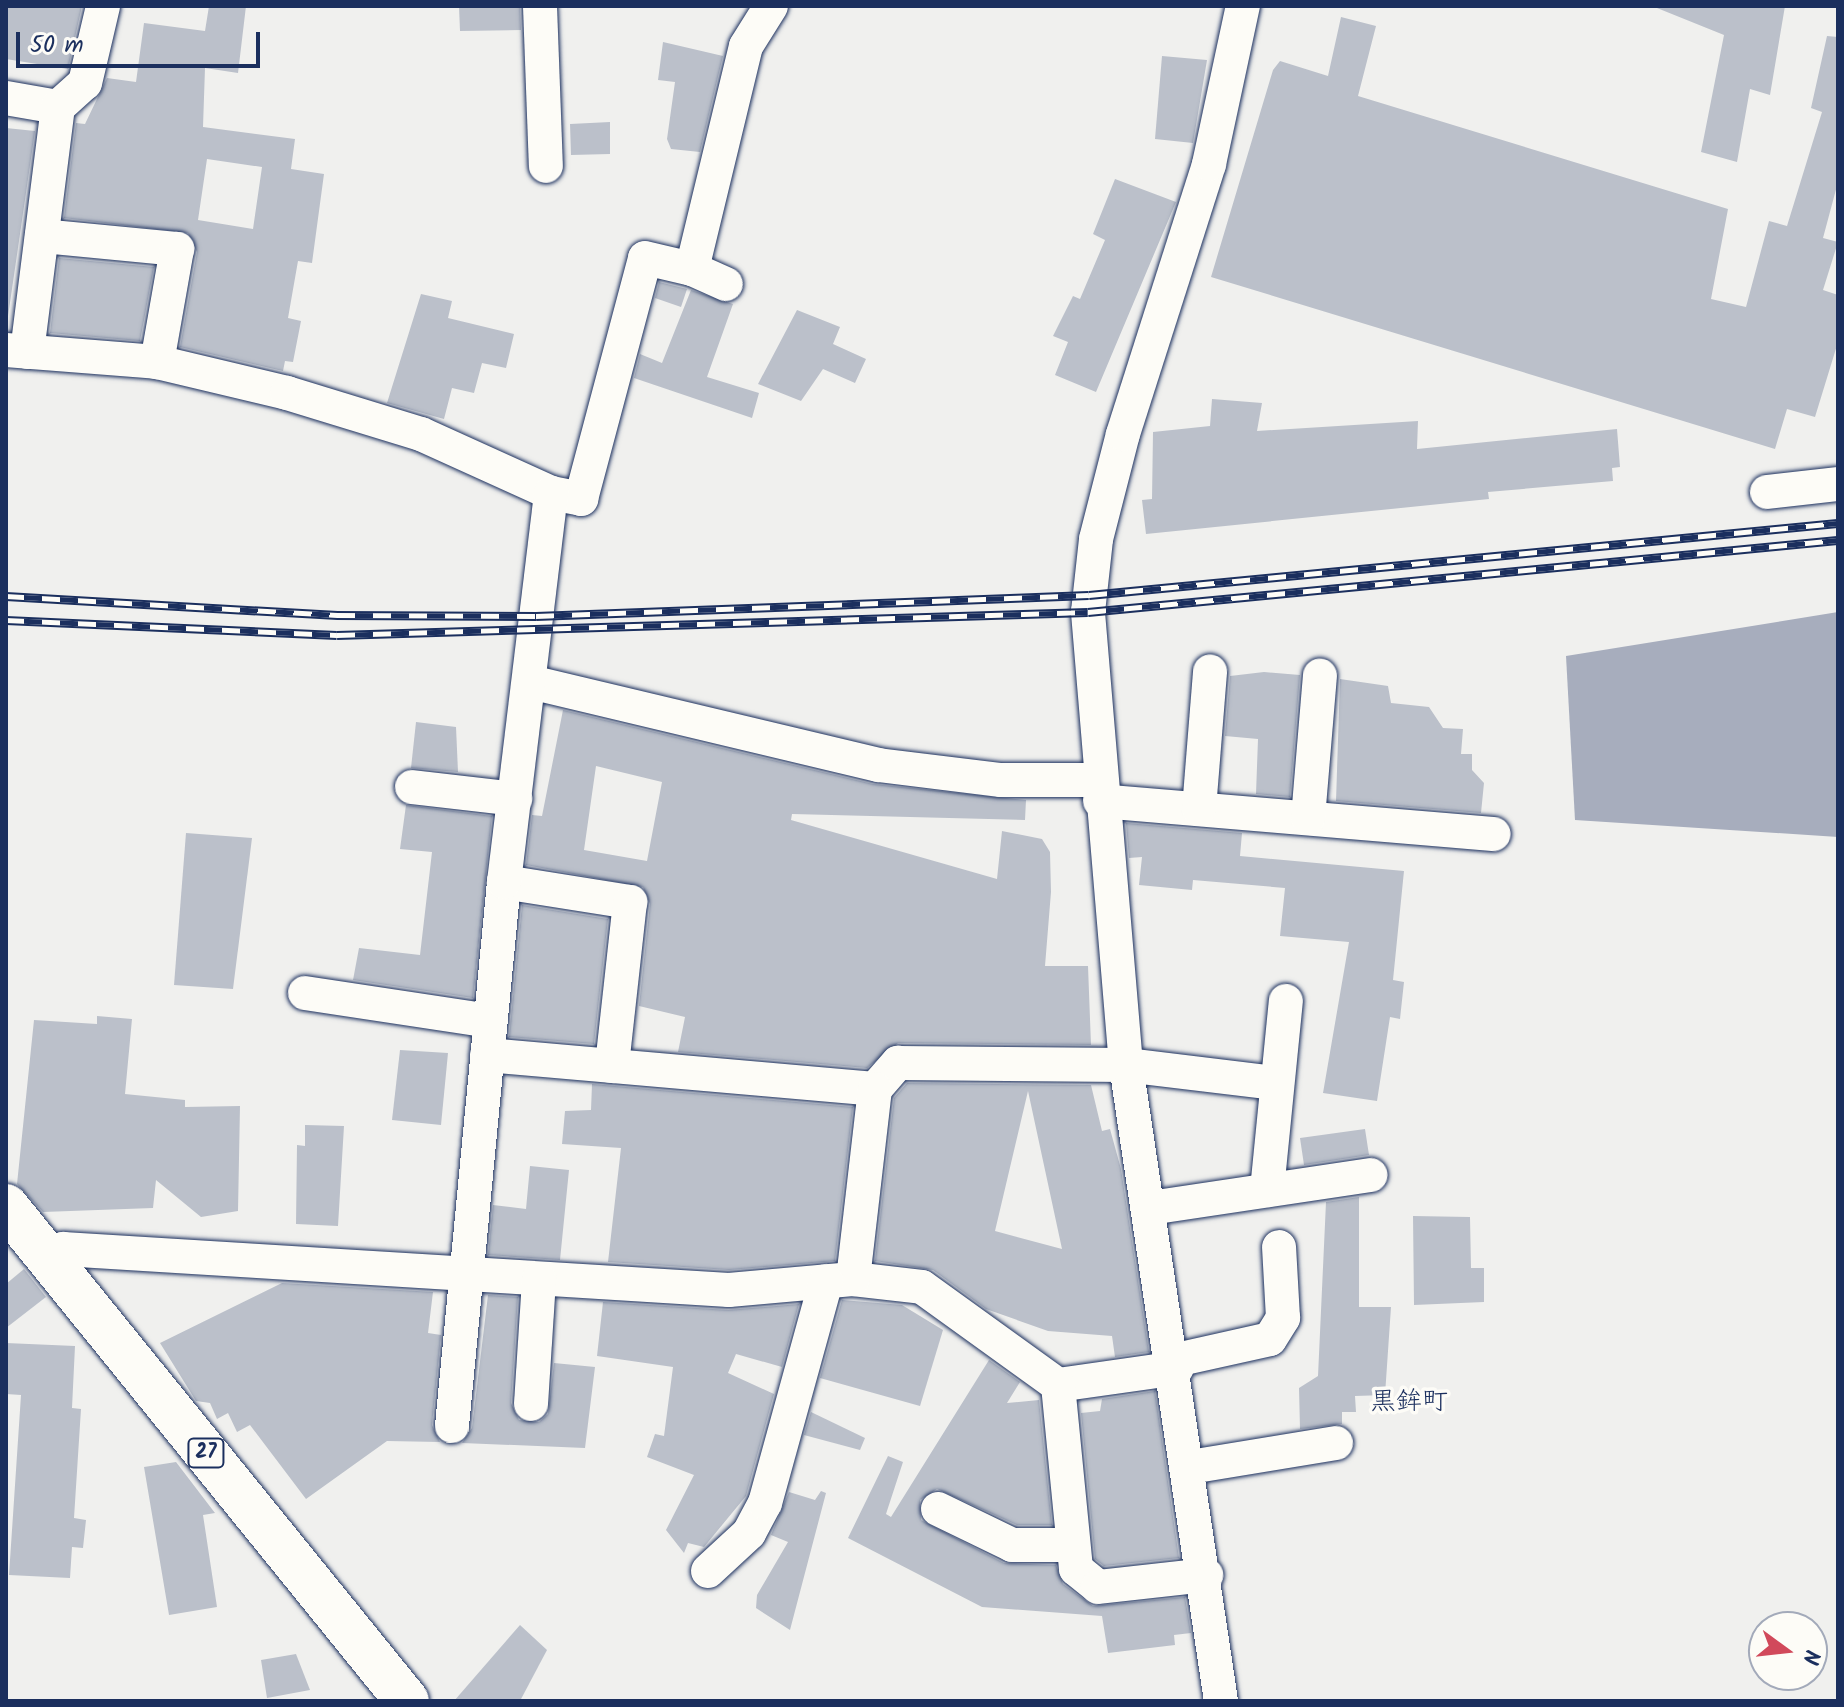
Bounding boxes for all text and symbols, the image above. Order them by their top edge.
scale bar [20,16,264,66]
text: 50 m [30,26,84,65]
district label: 黒鉾町 [1370,1387,1448,1419]
road number: 27 [186,1437,226,1469]
north arrow [1748,1611,1828,1691]
text: N [1791,1646,1828,1668]

